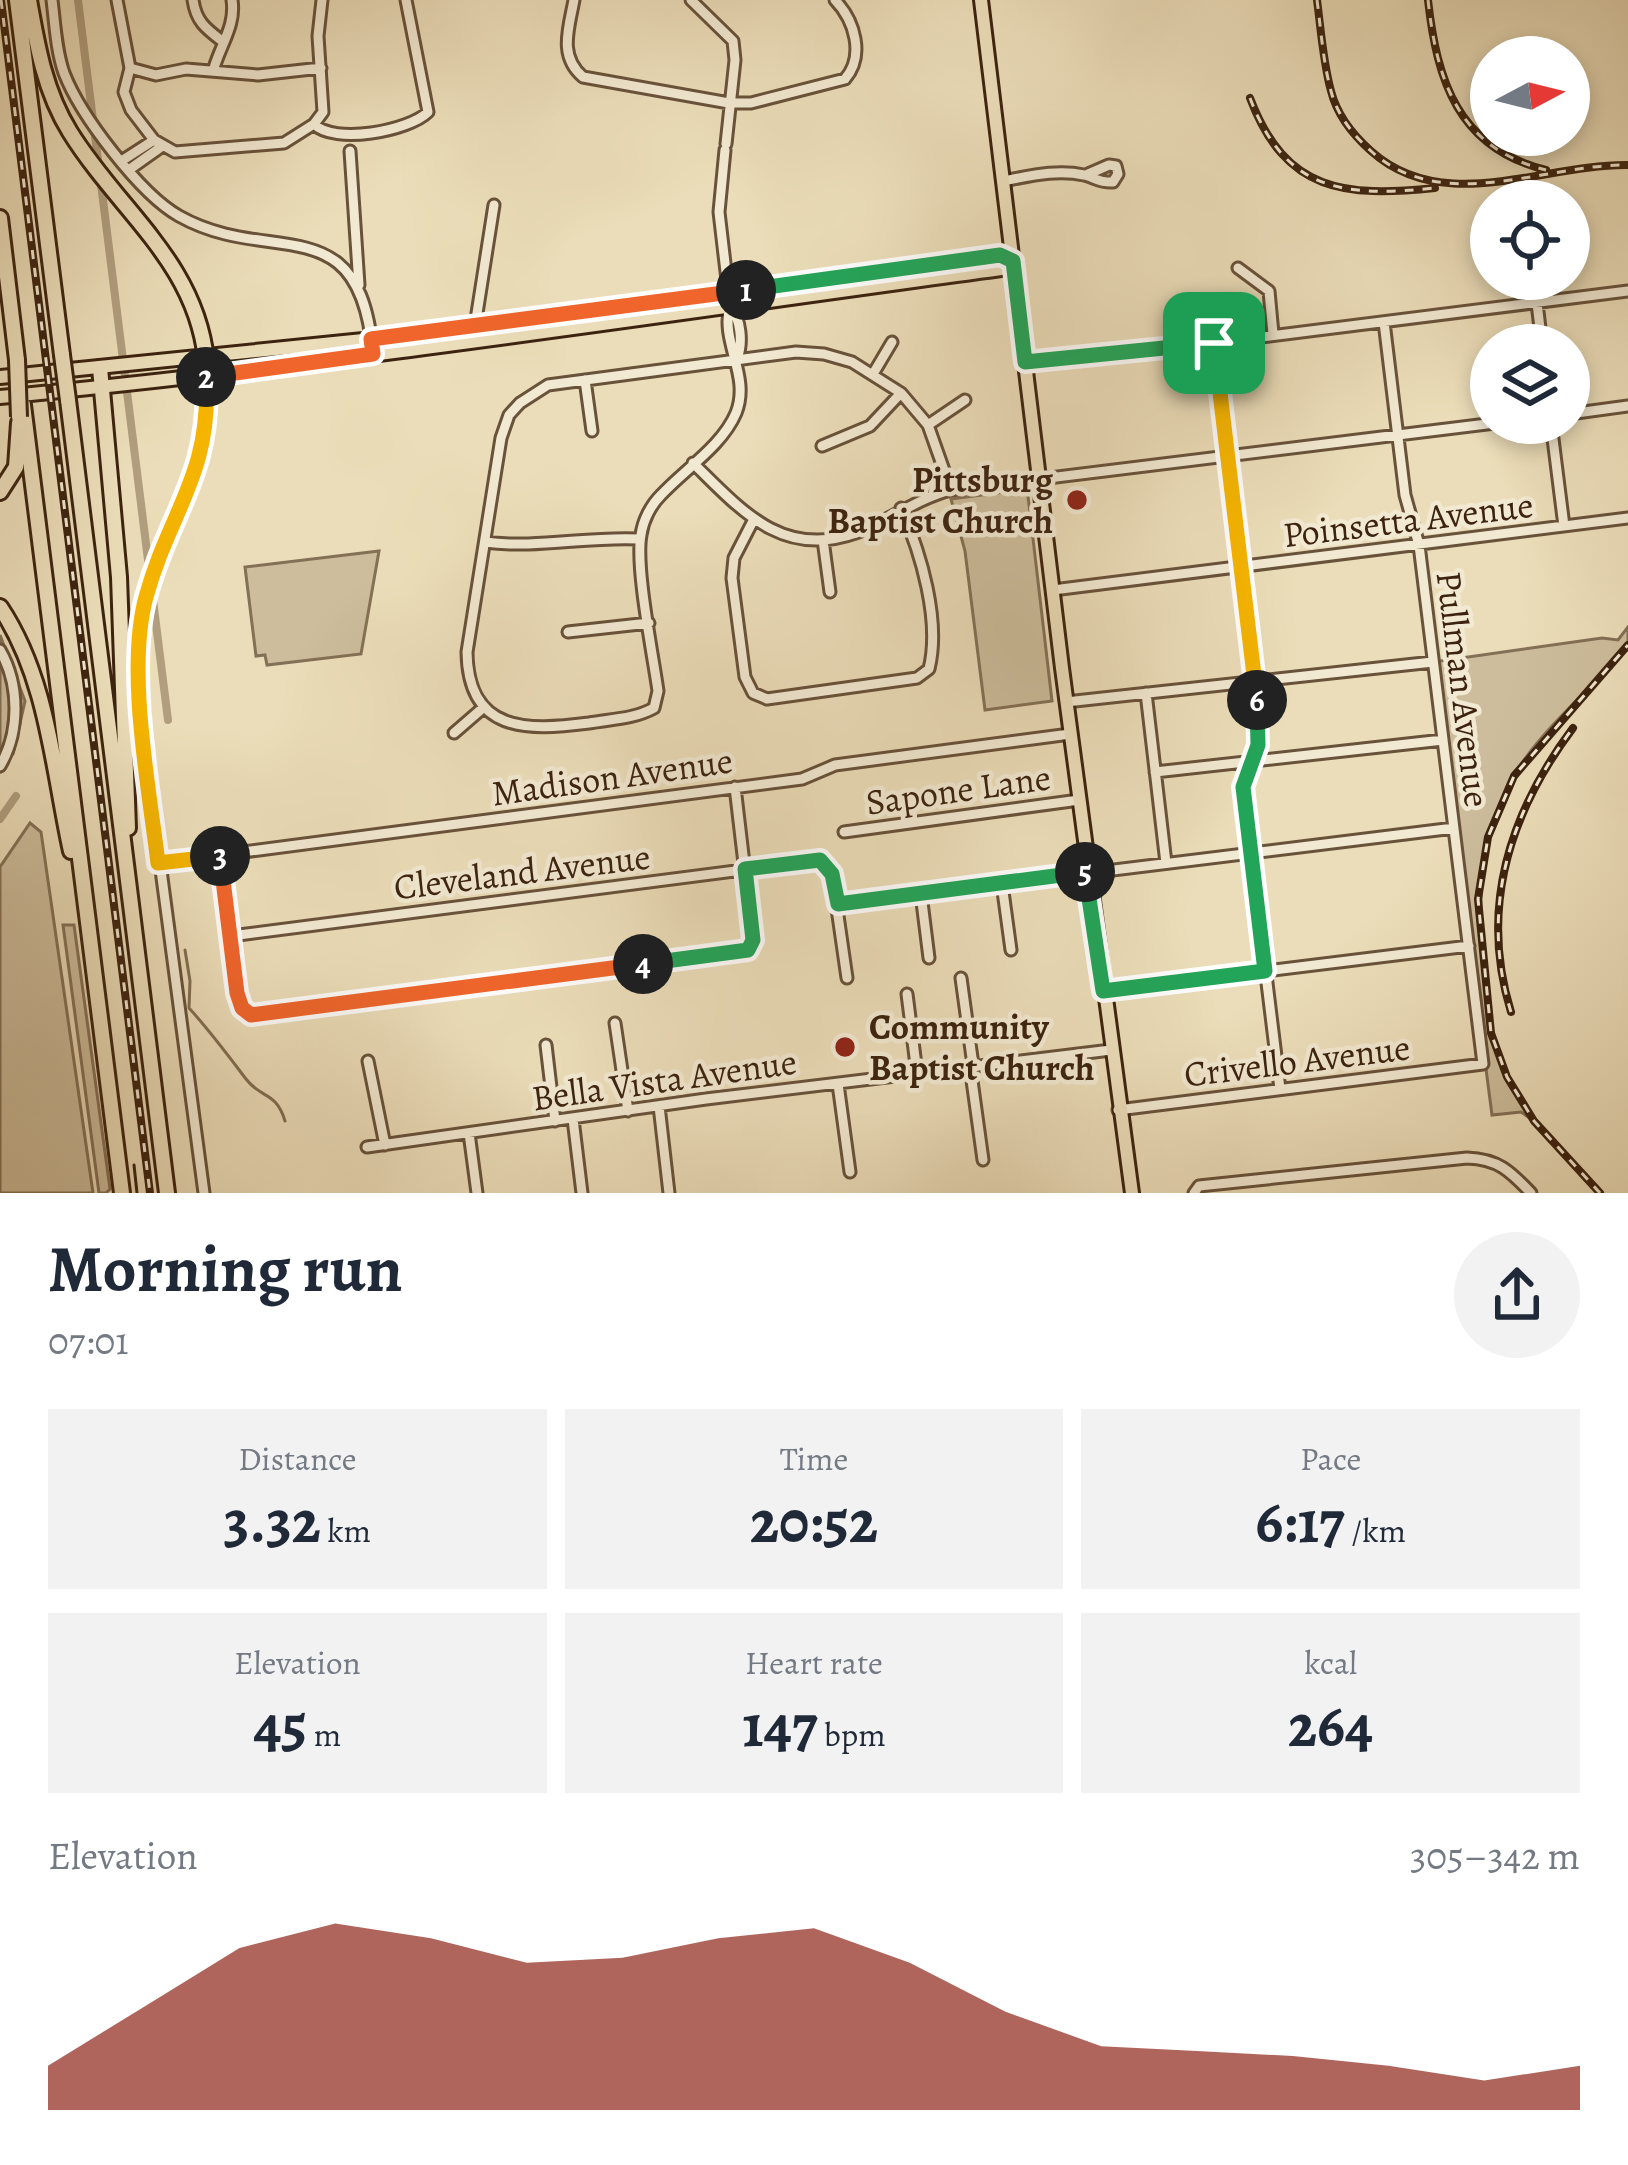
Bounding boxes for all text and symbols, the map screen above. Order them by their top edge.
north arrow [1470,36,1590,156]
map controls [1470,36,1590,444]
button: locate [1470,180,1590,300]
pin: 1 [716,260,776,320]
text: 1 [740,267,752,312]
pin [1163,292,1265,394]
icon: arrive [1181,310,1247,376]
button: layers [1470,324,1590,444]
pin: 2 [176,347,236,407]
text: 2 [198,354,214,399]
place label: Pittsburg Baptist Church [827,455,1054,545]
street label: Poinsetta Avenue [1280,480,1536,559]
marker: Pittsburg Baptist Church [1064,487,1090,513]
street label: Pullman Avenue [1425,568,1502,810]
pin: 6 [1227,670,1287,730]
text: 6 [1249,677,1265,722]
street label: Madison Avenue [488,735,736,818]
street label: Sapone Lane [863,752,1054,827]
pin: 3 [190,826,250,886]
street label: Cleveland Avenue [391,831,653,912]
text: 3 [213,833,227,878]
pin: 5 [1055,842,1115,902]
text: 5 [1078,849,1092,894]
pin: 4 [613,934,673,994]
text: 4 [635,941,651,986]
place label: Community Baptist Church [869,1002,1095,1092]
street label: Crivello Avenue [1181,1022,1413,1099]
marker: Community Baptist Church [832,1034,858,1060]
street label: Bella Vista Avenue [529,1037,800,1122]
text: Morning run [48,1224,403,1314]
button: share [1454,1232,1580,1358]
text: 07:01 [48,1314,129,1367]
text: Distance [238,1436,357,1481]
text: Time [780,1436,848,1481]
text: Pace [1300,1436,1361,1481]
text: 3.32 [224,1481,321,1563]
text: 20:52 [750,1481,878,1563]
text: 6:17 [1255,1481,1345,1563]
text: km [321,1508,371,1553]
text: /km [1345,1508,1406,1553]
text: Elevation [234,1640,361,1685]
text: Heart rate [745,1640,883,1685]
text: kcal [1304,1640,1357,1685]
text: 45 [253,1685,307,1767]
text: 147 [742,1685,818,1767]
text: 264 [1288,1685,1373,1767]
text: m [307,1712,341,1757]
text: bpm [818,1712,886,1757]
text: Elevation [48,1829,198,1882]
text: 305–342 m [1410,1829,1580,1882]

